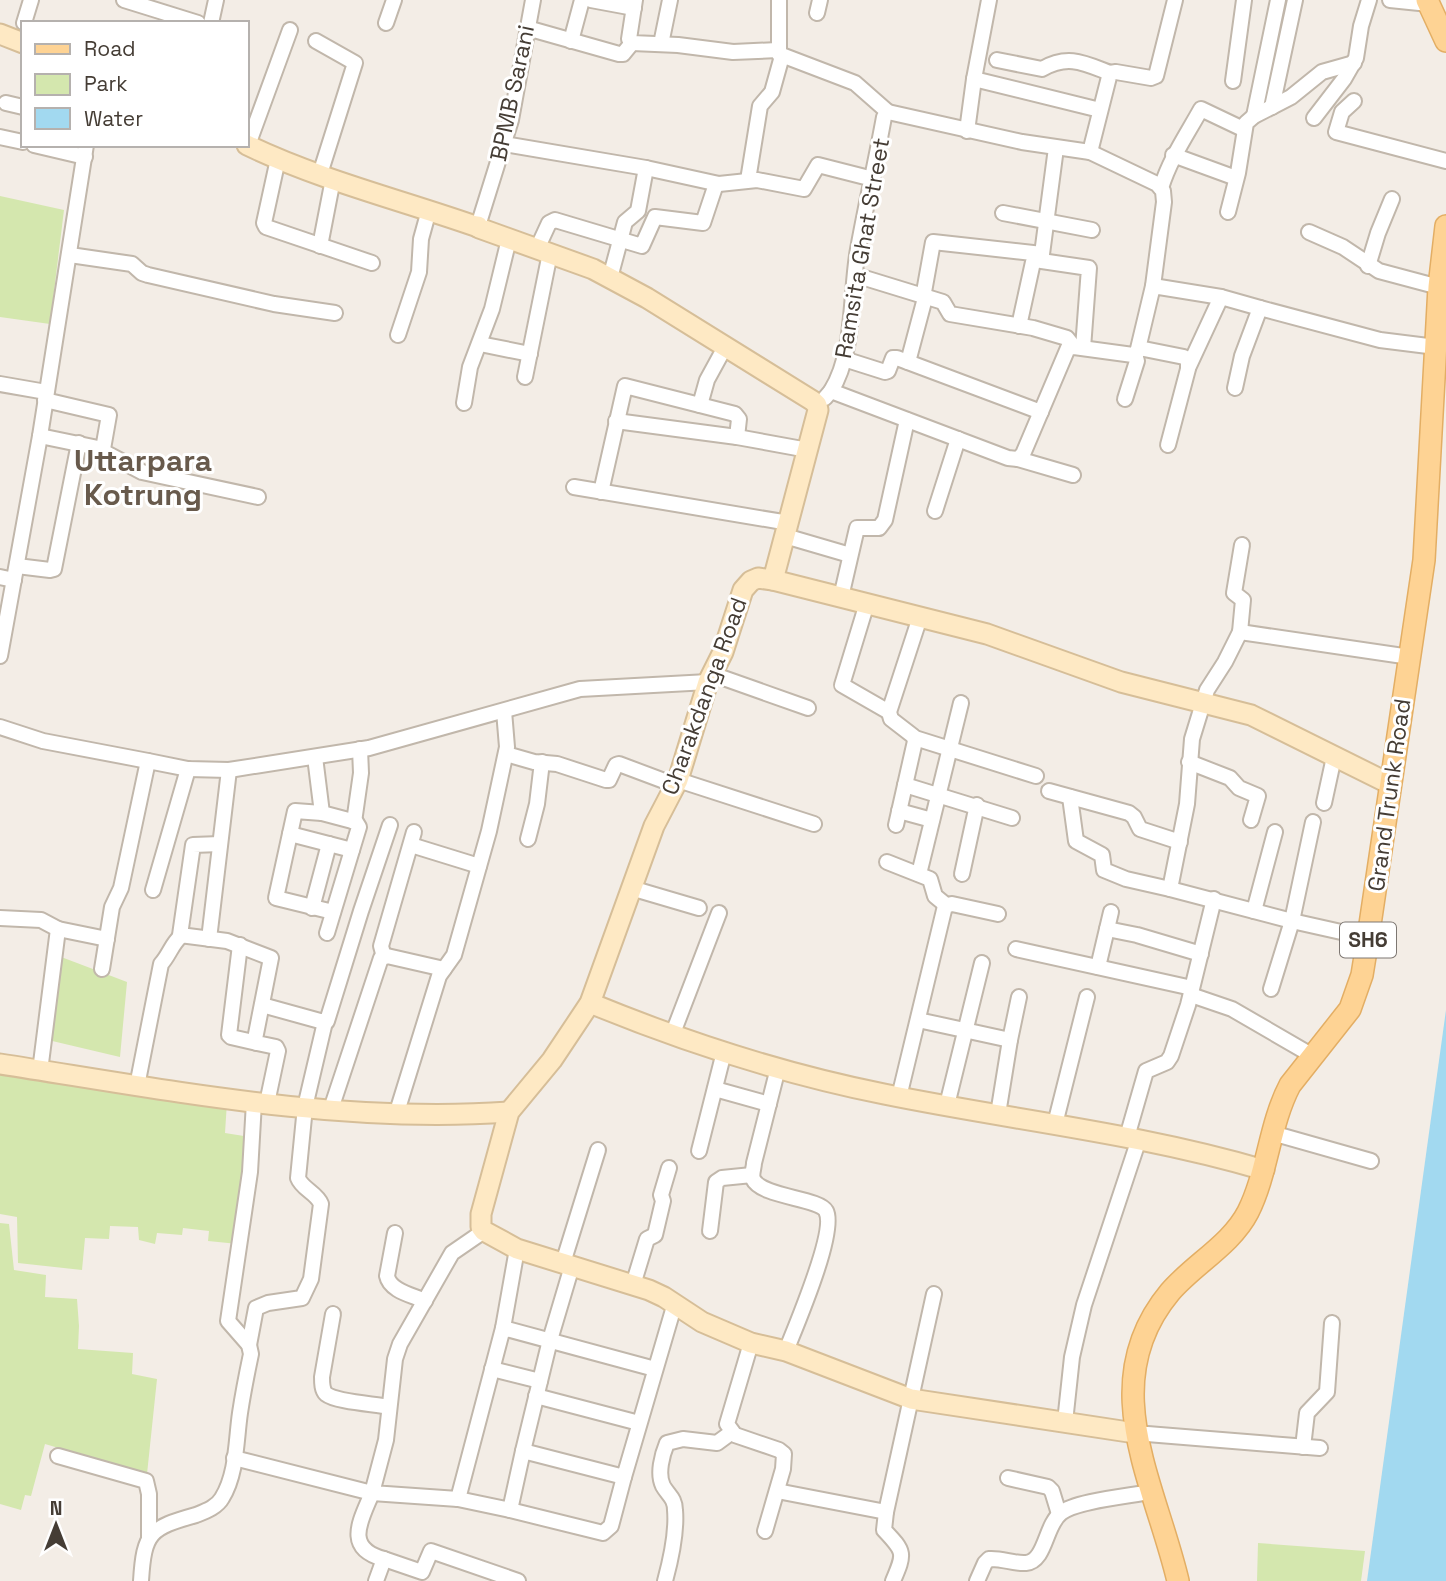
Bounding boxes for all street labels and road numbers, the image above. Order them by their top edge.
street label: BPMB Sarani [483,22,541,164]
street label: Ramsita Ghat Street [828,135,896,361]
street label: Charakdanga Road [654,593,754,799]
street label: Grand Trunk Road [1361,697,1417,893]
road number: SH6 [1340,922,1396,958]

